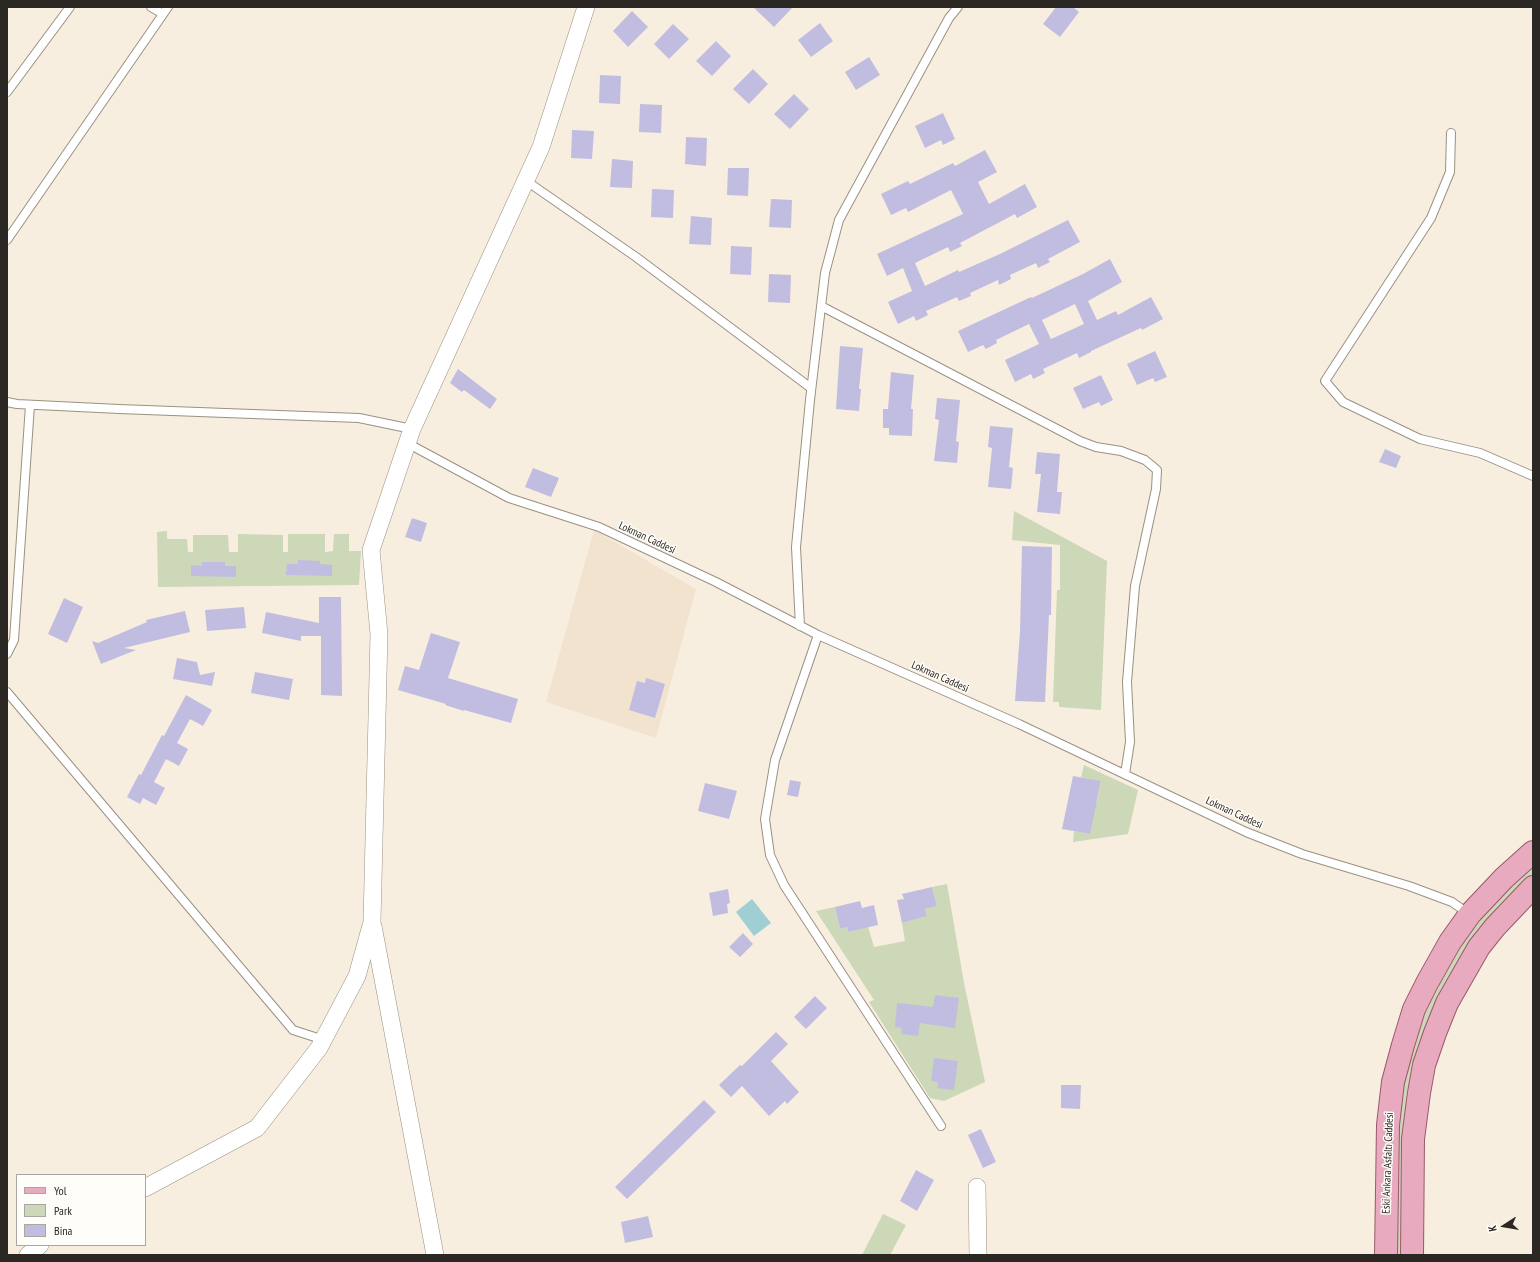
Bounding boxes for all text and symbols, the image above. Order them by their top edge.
street label: Lokman Caddesi [616,519,678,557]
street label: Lokman Caddesi [909,659,971,695]
street label: Lokman Caddesi [1203,794,1265,832]
street label: Eski Ankara Asfaltı Caddesi [1380,1112,1396,1214]
legend [16,1174,146,1246]
text: Yol [54,1183,67,1198]
text: Park [54,1203,72,1218]
north arrow [1484,1206,1524,1246]
text: Bina [54,1223,72,1238]
text: K [1485,1224,1500,1233]

